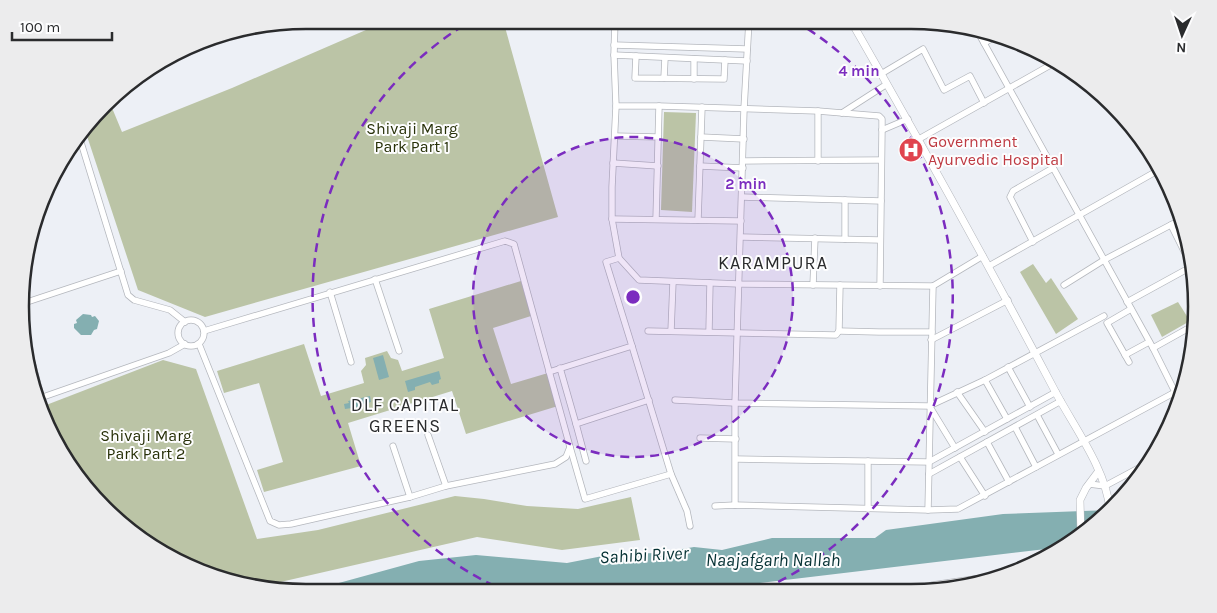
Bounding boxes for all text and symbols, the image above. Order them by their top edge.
scale bar [12,10,112,42]
north arrow [1157,10,1207,60]
text: 100 m [20,18,60,36]
text: N [1176,39,1187,56]
text: 4 min [838,62,880,80]
park label: Shivaji Marg Park Part 1 [366,119,458,156]
place label: Government Ayurvedic Hospital [928,132,1064,169]
hospital icon: Government Ayurvedic Hospital [898,137,924,163]
text: 2 min [725,175,767,193]
district label: KARAMPURA [718,252,828,274]
centre of rings [624,288,642,306]
district label: DLF CAPITAL GREENS [351,394,459,437]
park label: Shivaji Marg Park Part 2 [100,426,192,463]
water label: Sahibi River [599,542,690,568]
water label: Naajafgarh Nallah [706,549,840,571]

